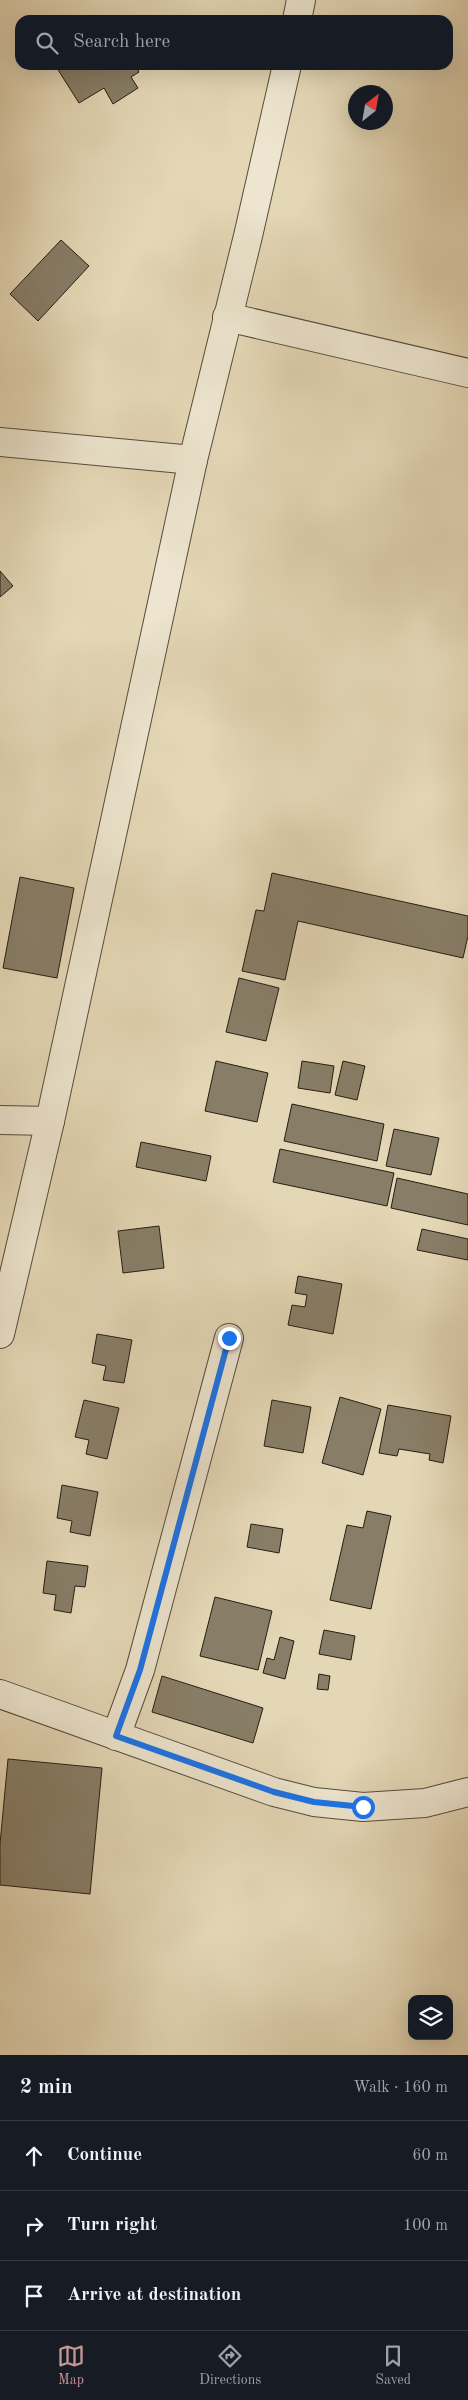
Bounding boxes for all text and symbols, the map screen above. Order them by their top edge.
search box [15,15,453,70]
icon: search [33,29,61,57]
text: Search here [73,33,170,52]
north arrow [348,85,393,130]
route end [218,1327,241,1350]
route start [352,1796,375,1819]
map controls [408,1995,453,2040]
button: layers [408,1995,453,2040]
text: 2 min [20,2077,73,2098]
text: Walk · 160 m [353,2080,448,2096]
icon: ahead [20,2142,48,2170]
text: Continue [67,2146,142,2165]
text: 60 m [412,2148,448,2164]
icon: right [20,2212,48,2240]
text: Turn right [67,2216,157,2235]
text: 100 m [403,2218,448,2234]
icon: arrive [20,2282,48,2310]
text: Arrive at destination [67,2286,241,2305]
tab: Map [57,2342,85,2389]
tab: Directions [199,2342,261,2389]
tab: Saved [375,2342,411,2389]

